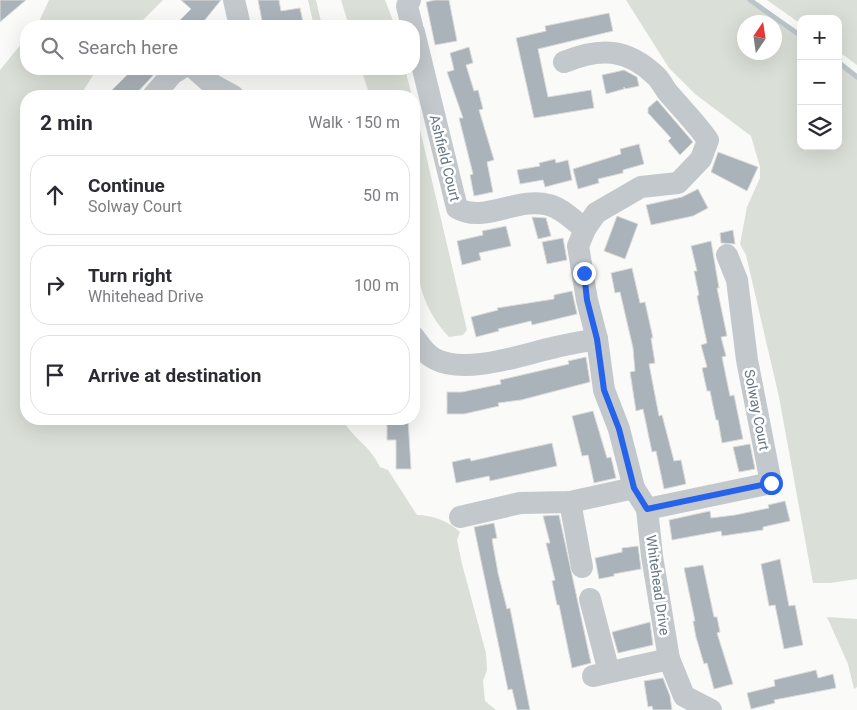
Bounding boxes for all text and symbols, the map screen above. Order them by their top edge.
north arrow [737,15,782,60]
map controls [797,15,842,150]
button: + [797,15,842,60]
search box [20,20,420,75]
icon: search [38,34,66,62]
text: Search here [78,36,178,59]
button: − [797,60,842,105]
button: layers [797,105,842,150]
text: 2 min [40,111,93,135]
text: Walk · 150 m [308,113,400,132]
street label: Ashfield Court [427,113,464,203]
text: Continue [88,174,165,197]
icon: ahead [41,181,69,209]
text: 50 m [363,186,399,205]
text: Solway Court [88,197,182,216]
route end [573,262,596,285]
text: Turn right [88,264,172,287]
icon: right [41,271,69,299]
text: 100 m [354,276,399,295]
text: Whitehead Drive [88,287,204,306]
icon: arrive [41,361,69,389]
text: Arrive at destination [88,364,261,387]
street label: Solway Court [741,368,773,452]
route start [760,472,783,495]
street label: Whitehead Drive [643,534,673,636]

